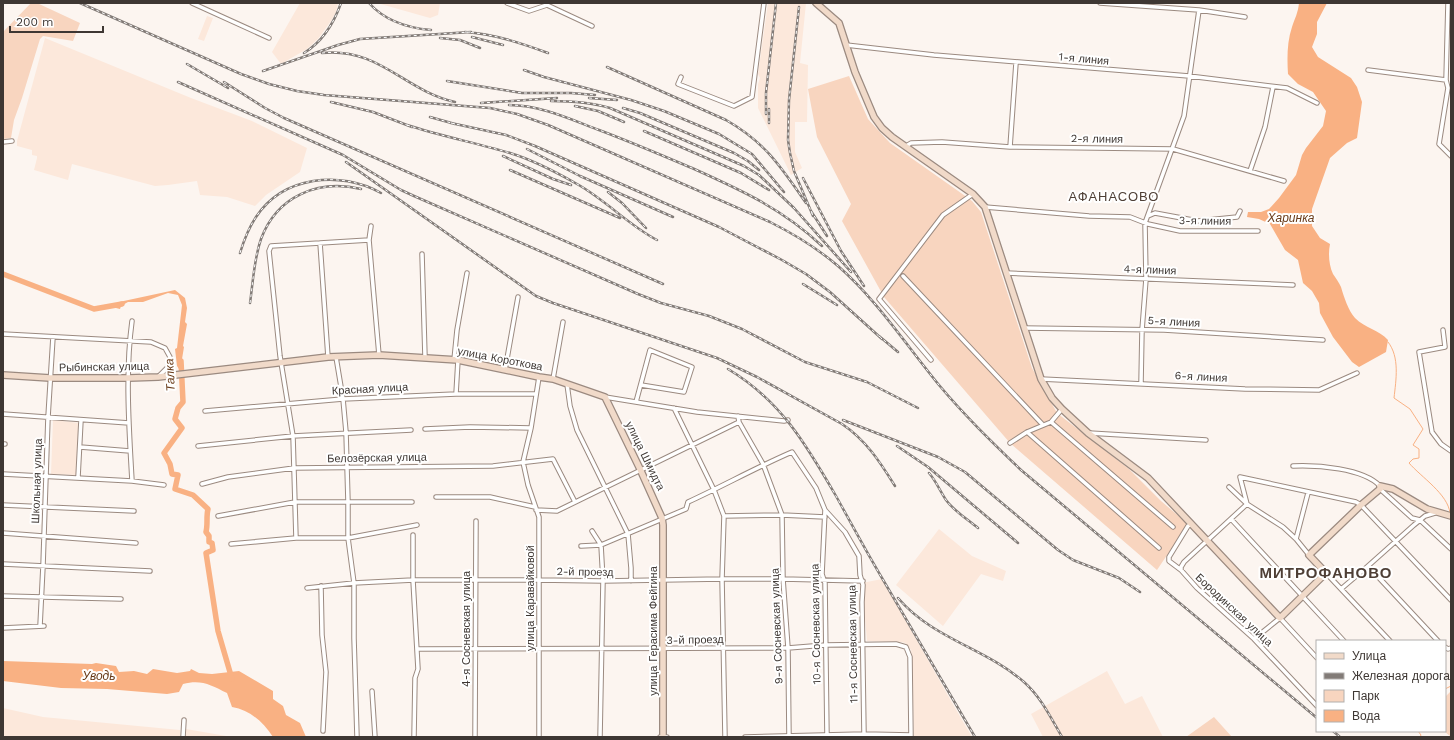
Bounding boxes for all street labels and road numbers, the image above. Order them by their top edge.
street label: 1-я линия [1058,50,1110,68]
street label: 2-я линия [1071,132,1123,146]
street label: 3-я линия [1179,214,1231,228]
street label: 4-я линия [1123,263,1177,277]
street label: 5-я линия [1147,314,1201,330]
street label: улица Короткова [456,344,545,374]
street label: Рыбинская улица [59,360,150,374]
street label: 6-я линия [1174,369,1228,385]
street label: Красная улица [332,380,409,397]
street label: улица Шмидта [623,419,668,493]
street label: Школьная улица [29,437,45,524]
street label: Белозёрская улица [327,451,428,465]
street label: улица Каравайковой [524,545,537,651]
street label: 10-я Сосневская улица [808,563,824,684]
street label: 2-й проезд [556,565,614,579]
street label: улица Герасима Фейгина [647,565,660,696]
street label: 9-я Сосневская улица [768,567,786,684]
street label: 4-я Сосневская улица [460,570,473,687]
street label: Бородинская улица [1193,571,1276,650]
street label: 11-я Сосневская улица [845,584,861,703]
street label: 3-й проезд [666,633,724,647]

